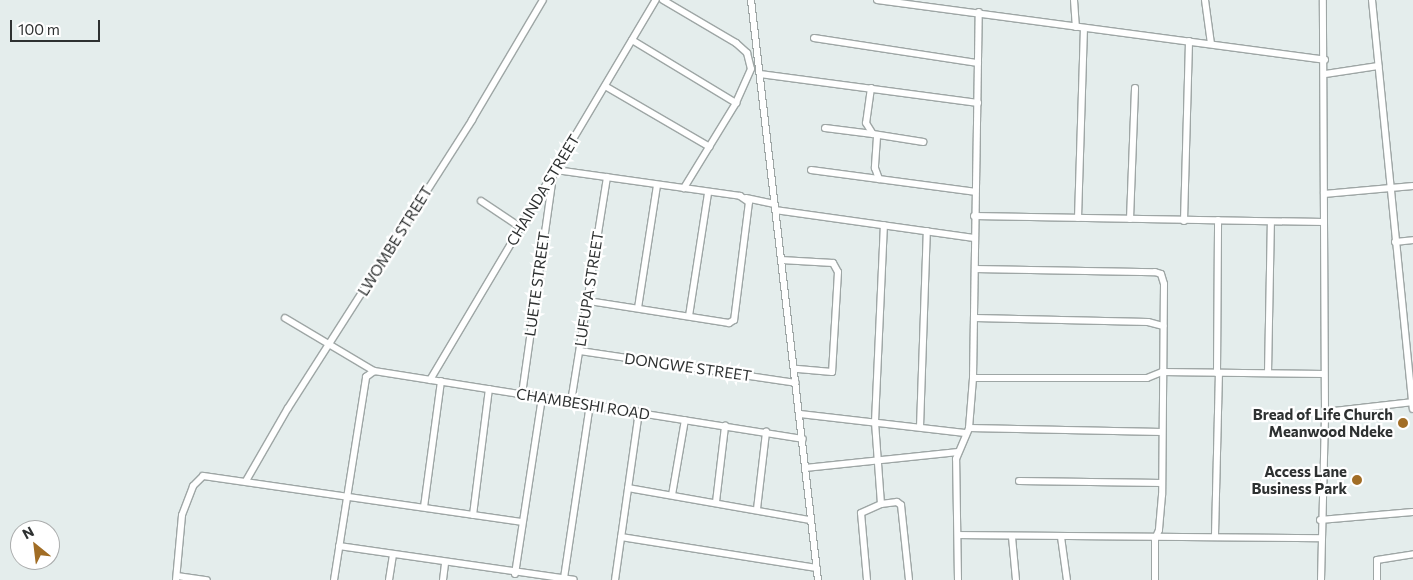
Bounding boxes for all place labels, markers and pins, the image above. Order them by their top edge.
place label: Bread of Life Church Meanwood Ndeke [1253,405,1393,440]
marker: Bread of Life Church Meanwood Ndeke [1397,417,1409,429]
place label: Access Lane Business Park [1252,462,1347,497]
marker: Access Lane Business Park [1351,474,1363,486]

